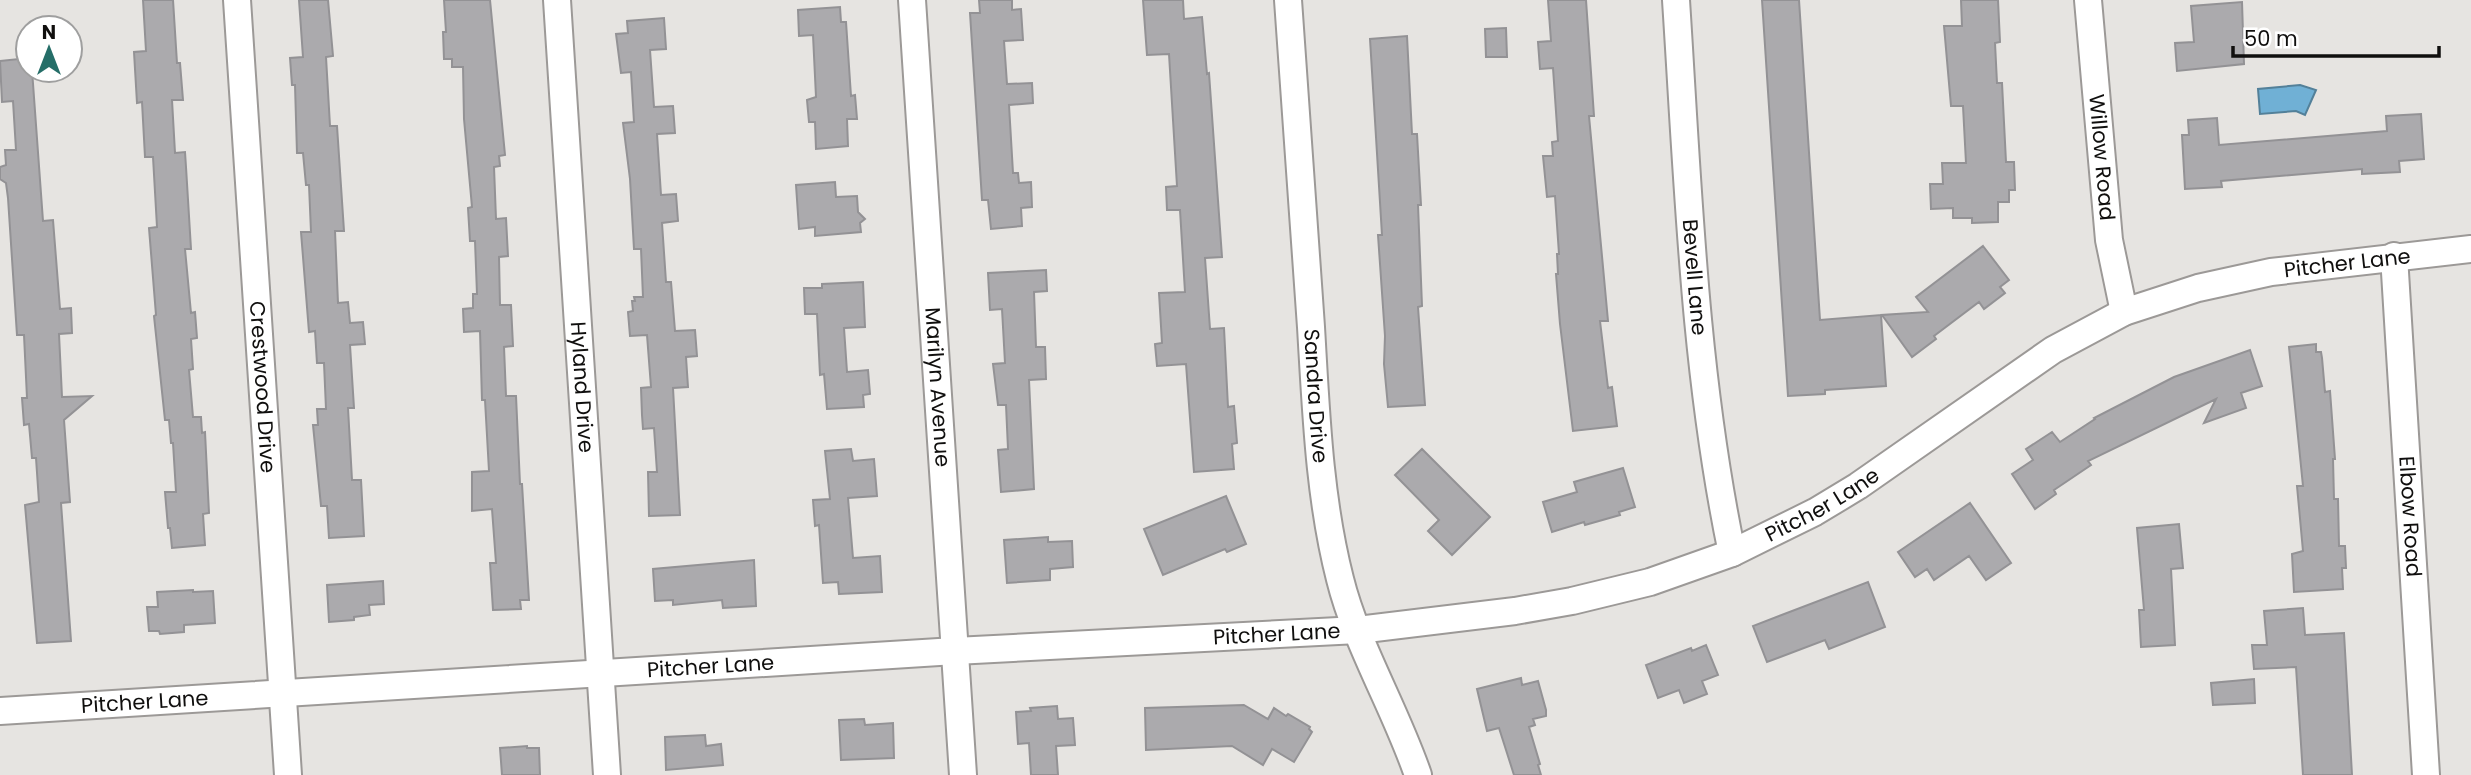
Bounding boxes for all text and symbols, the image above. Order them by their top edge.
north arrow [14,14,84,84]
scale bar [2233,14,2440,58]
text: N [42,19,56,46]
text: 50 m [2244,24,2298,53]
street label: Willow Road [2082,93,2122,222]
street label: Bevell Lane [1676,218,1714,337]
street label: Pitcher Lane [2282,241,2412,284]
street label: Crestwood Drive [243,300,283,474]
street label: Marilyn Avenue [918,306,958,468]
street label: Hyland Drive [564,321,601,454]
street label: Sandra Drive [1297,328,1335,464]
street label: Elbow Road [2392,455,2429,578]
street label: Pitcher Lane [1760,460,1885,548]
street label: Pitcher Lane [1212,616,1341,652]
street label: Pitcher Lane [646,647,775,684]
street label: Pitcher Lane [80,683,209,720]

